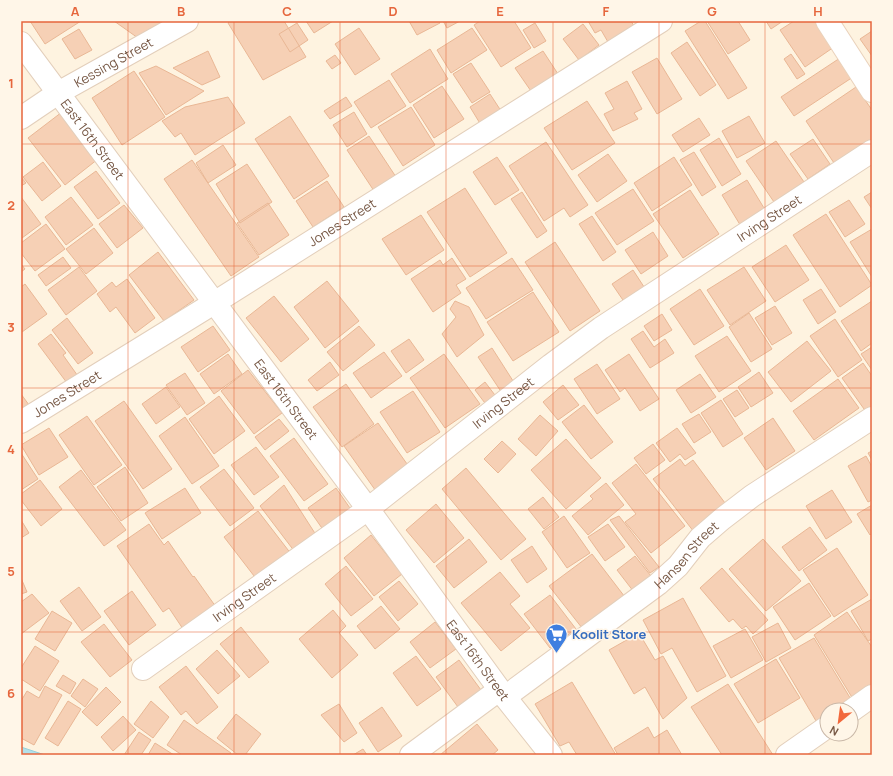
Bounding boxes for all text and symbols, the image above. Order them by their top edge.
text: A [71,2,80,20]
text: B [177,2,185,20]
text: C [282,2,292,20]
text: D [388,2,398,20]
text: E [496,2,504,20]
text: F [603,2,610,20]
text: G [707,2,717,20]
text: H [813,2,823,20]
street label: Kessing Street [71,33,156,91]
text: 1 [8,74,14,92]
street label: East 16th Street [57,95,129,183]
street label: Irving Street [733,190,805,246]
street label: Jones Street [305,194,379,250]
text: 2 [7,196,15,214]
text: 3 [7,318,15,336]
street label: East 16th Street [250,355,322,443]
street label: Jones Street [30,366,104,421]
street label: Irving Street [469,373,538,433]
text: 4 [7,440,15,458]
street label: Hansen Street [650,517,722,592]
text: 5 [7,562,15,580]
street label: Irving Street [209,568,279,626]
street label: East 16th Street [443,616,514,704]
supermarket icon: Koolit Store [543,621,569,654]
place label: Koolit Store [572,625,646,643]
text: 6 [7,684,15,702]
north arrow [819,702,859,742]
text: N [827,723,841,740]

